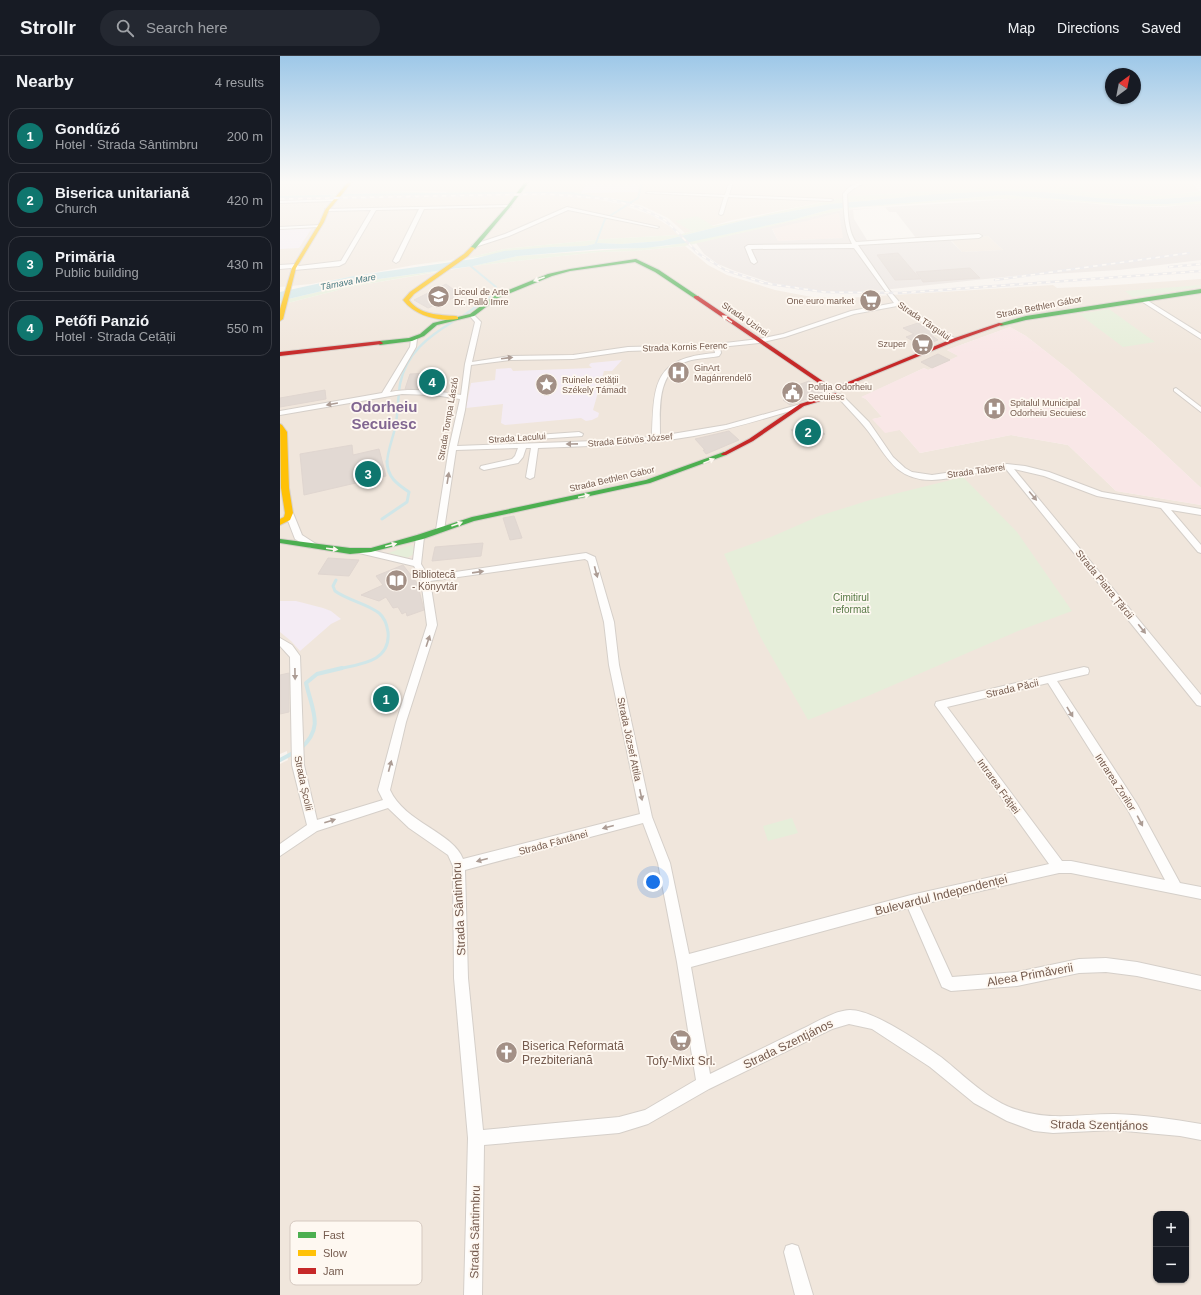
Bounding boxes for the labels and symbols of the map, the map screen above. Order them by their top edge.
north arrow [1105,68,1141,104]
water label: Târnava Mare [320,272,376,292]
one-way arrow [532,276,544,282]
school or university icon: Liceul de Arte Dr. Palló Imre [425,284,451,310]
place label: Liceul de Arte Dr. Palló Imre [454,287,509,307]
supermarket icon: One euro market [857,288,883,314]
street label: Strada Bethlen Gábor [995,294,1083,320]
place label: One euro market [786,296,854,306]
street label: Strada Uzinei [720,300,770,338]
street label: Strada Târgului [896,300,952,342]
one-way arrow [722,315,732,323]
supermarket icon: Szuper [909,331,935,357]
place label: Szuper [877,339,906,349]
street label: Strada Kornis Ferenc [642,341,728,353]
one-way arrow [501,355,513,361]
hospital icon: GinArt Magánrendelő [665,360,691,386]
place label: GinArt Magánrendelő [694,363,752,383]
pin: 4 [419,367,445,397]
place icon: Ruinele cetății Székely Támadt [534,372,560,398]
place label: Ruinele cetății Székely Támadt [562,375,627,395]
street label: Strada Tompa László [436,377,460,461]
public building icon: Poliția Odorheiu Secuiesc [780,379,806,405]
place label: Poliția Odorheiu Secuiesc [808,382,872,402]
hospital icon: Spitalul Municipal Odorheiu Secuiesc [981,395,1007,421]
district label: Odorheiu Secuiesc [351,398,417,432]
place label: Spitalul Municipal Odorheiu Secuiesc [1010,398,1087,418]
one-way arrow [326,401,339,407]
pin: 2 [795,417,821,447]
street label: Strada Lacului [488,431,546,445]
street label: Strada Eötvös József [587,431,673,449]
one-way arrow [565,441,578,447]
one-way arrow [703,457,715,463]
pin: 3 [355,459,381,489]
street label: Strada Taberei [946,462,1006,480]
street label: Strada Bethlen Gábor [568,464,656,494]
one-way arrow [445,472,451,484]
one-way arrow [1028,491,1037,501]
one-way arrow [578,492,590,498]
one-way arrow [451,521,463,527]
one-way arrow [385,541,397,547]
one-way arrow [326,546,338,552]
street label: Strada Piatra Țărcii [1073,548,1136,621]
one-way arrow [593,566,599,579]
library icon: Bibliotecă - Könyvtár [384,567,410,593]
place label: Bibliotecă - Könyvtár [412,569,458,592]
one-way arrow [472,569,484,575]
park label: Cimitirul reformat [832,592,870,615]
one-way arrow [1137,624,1146,635]
one-way arrow [425,635,431,647]
one-way arrow [292,668,298,681]
street label: Strada Păcii [985,677,1040,700]
pin: 1 [373,684,399,714]
street label: Strada József Attila [615,696,644,783]
one-way arrow [1066,707,1074,717]
street label: Intrarea Zorilor [1093,752,1138,813]
street label: Strada Școlii [292,755,315,812]
street label: Intrarea Frăției [975,757,1022,816]
one-way arrow [387,759,393,772]
one-way arrow [639,789,645,802]
one-way arrow [1137,816,1144,827]
one-way arrow [324,818,336,824]
one-way arrow [602,824,614,830]
street label: Strada Fântânei [517,828,589,857]
one-way arrow [476,857,488,863]
street label: Strada Sântimbru [450,862,468,956]
your location [643,872,663,892]
street label: Bulevardul Independenței [873,872,1009,918]
street label: Aleea Primăverii [986,961,1074,989]
street label: Strada Szentjános [741,1016,835,1072]
supermarket icon: Tofy-Mixt Srl. [668,1027,694,1053]
place label: Biserica Reformată Prezbiteriană [522,1039,624,1067]
church icon: Biserica Reformată Prezbiteriană [494,1040,520,1066]
place label: Tofy-Mixt Srl. [646,1054,716,1068]
street label: Strada Szentjános [1050,1117,1148,1133]
street label: Strada Sântimbru [467,1185,483,1279]
legend [290,1221,422,1285]
text: Fast [323,1229,344,1241]
text: Slow [323,1247,347,1259]
text: Jam [323,1265,344,1277]

